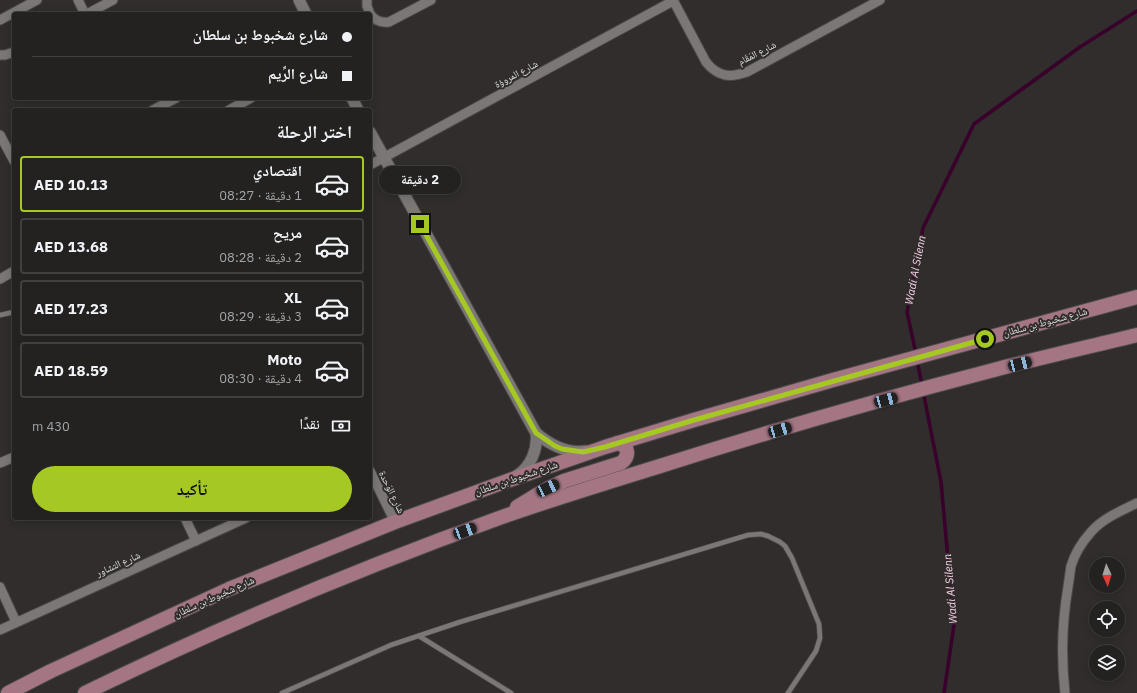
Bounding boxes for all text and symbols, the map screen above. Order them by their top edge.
text: شارع شخبوط بن سلطان [193,25,328,44]
street label: شارع المَقَام [736,38,779,69]
street label: شارع المروؤة [492,57,540,91]
text: شارع الرِّيم [268,64,328,83]
text: اختر الرحلة [277,120,352,143]
text: اقتصادي [253,161,302,180]
icon: car [314,166,350,202]
callout: 2 دقيقة [379,166,461,194]
text: 2 دقيقة [401,171,439,188]
text: AED 10.13 [34,175,108,194]
text: 1 دقيقة · 08:27 [219,187,302,204]
route end [411,215,429,233]
text: مريح [273,223,302,242]
icon: car [314,228,350,264]
water label: Wadi Al Silenn [901,234,929,306]
text: AED 13.68 [34,237,108,256]
text: 2 دقيقة · 08:28 [219,249,302,266]
text: XL [284,288,302,307]
icon: car [314,290,350,326]
text: AED 17.23 [34,299,108,318]
street label: شارع شخبوط بن سلطان [1001,304,1089,340]
text: 3 دقيقة · 08:29 [219,308,302,325]
route start [976,330,994,348]
text: Moto [267,350,302,369]
icon: car [314,352,350,388]
car [1007,355,1033,373]
text: AED 18.59 [34,361,108,380]
text: 4 دقيقة · 08:30 [219,370,302,387]
car [873,391,899,409]
text: نقدًا [299,414,320,433]
icon: cash [330,415,352,437]
text: 430 m [32,418,70,435]
car [767,421,793,439]
street label: شارع شخبوط بن سلطان [473,458,560,498]
button: تأكيد [32,466,352,512]
street label: شارع الوَحدة [376,469,408,516]
car [535,477,561,499]
car [452,521,478,541]
street label: شارع التشاور [93,548,143,580]
water label: Wadi Al Silenn [940,553,960,625]
north arrow [1089,557,1125,593]
map controls [1089,557,1125,681]
street label: شارع شخبوط بن سلطان [172,573,257,621]
button: locate [1089,601,1125,637]
button: layers [1089,645,1125,681]

